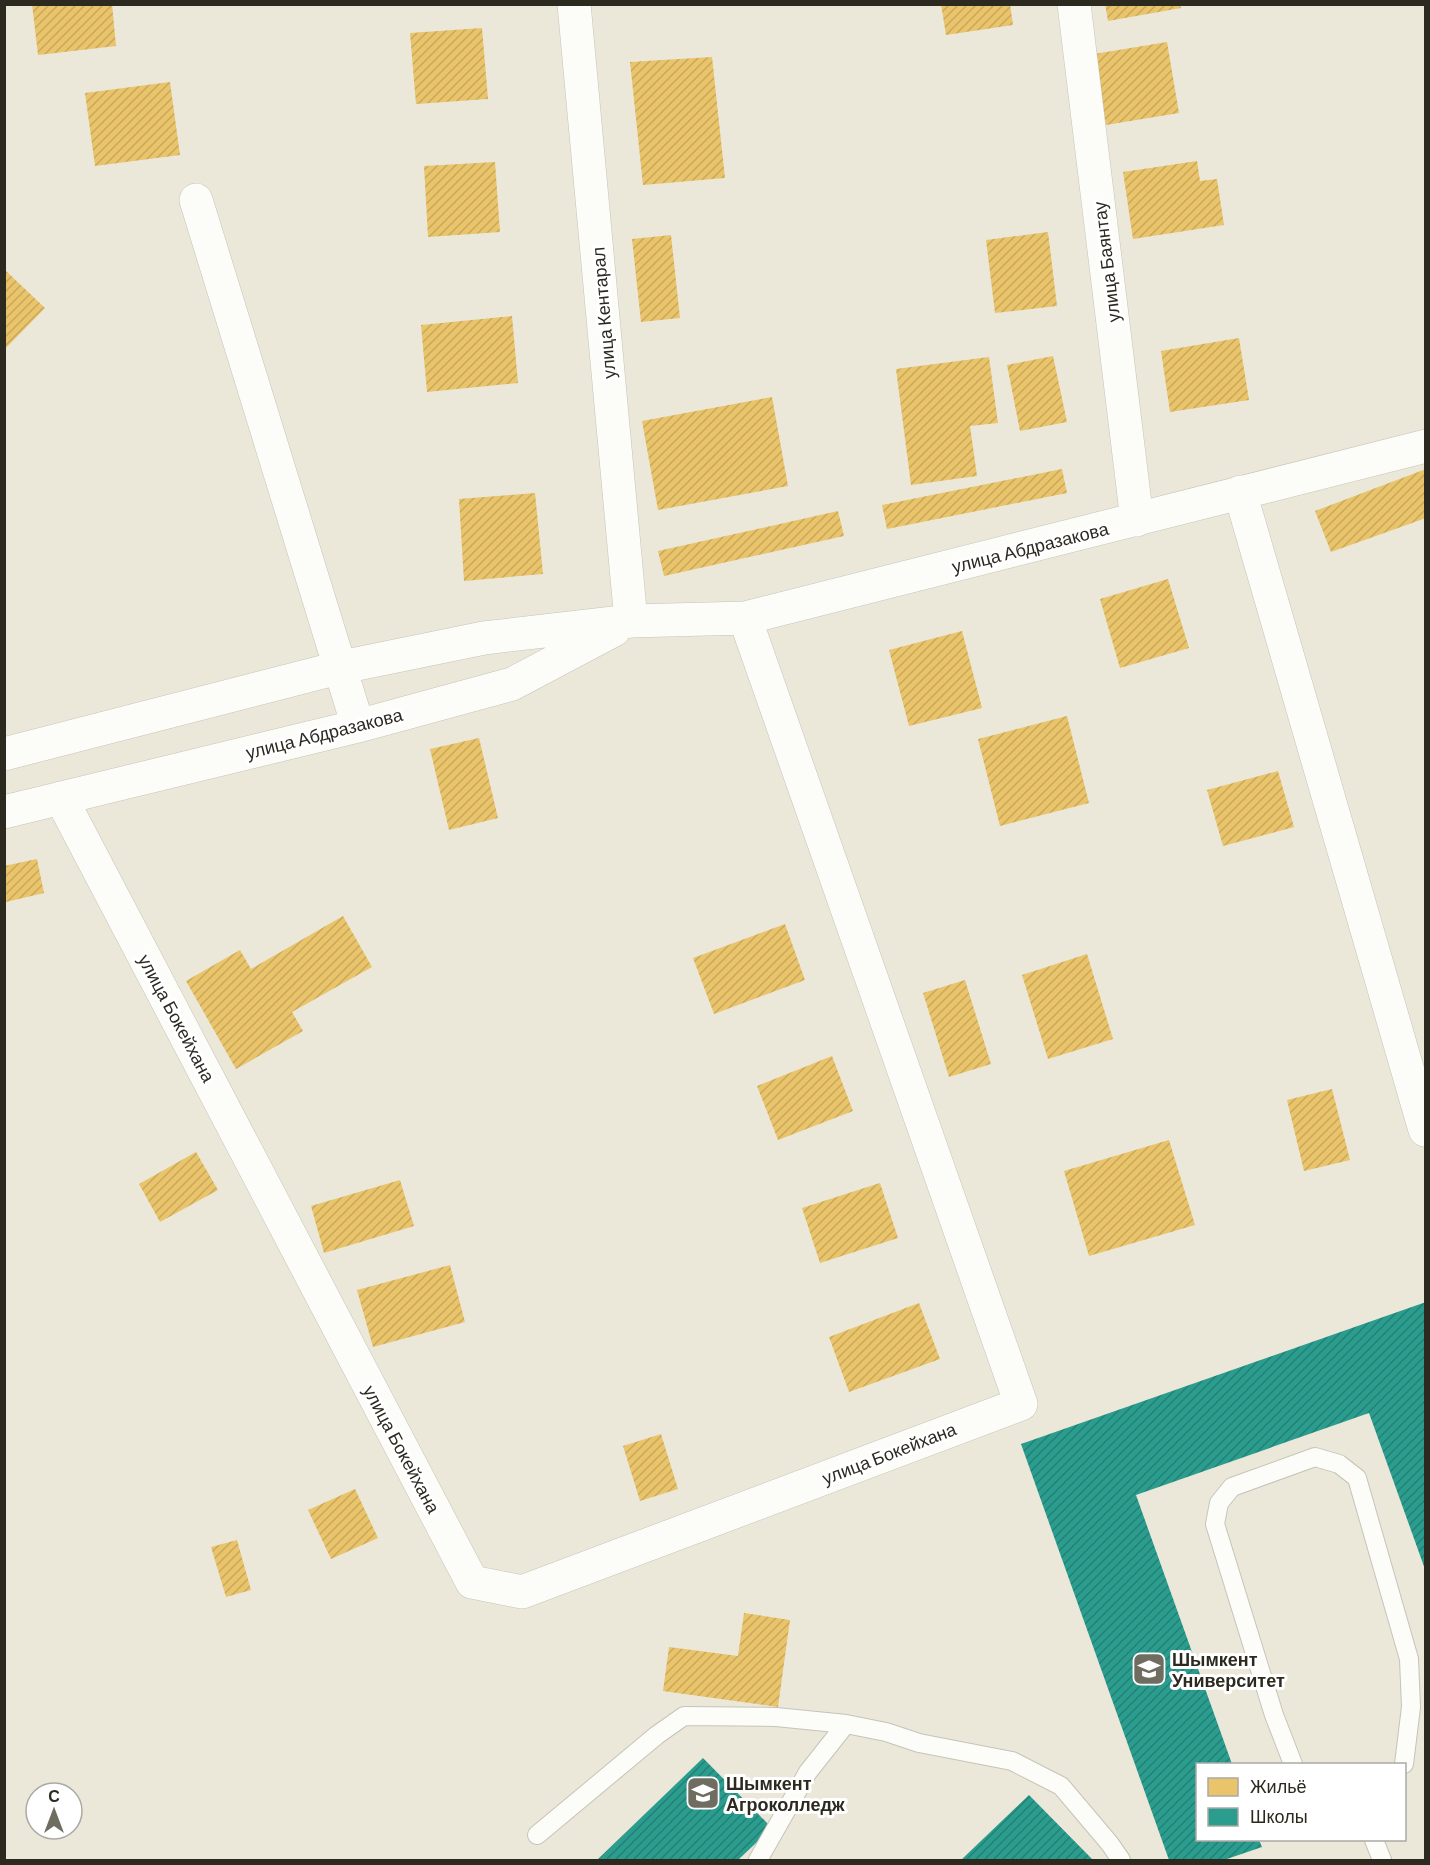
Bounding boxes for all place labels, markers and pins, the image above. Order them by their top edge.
place label: Шымкент Университет [1172,1648,1285,1691]
school or university icon: Шымкент Университет [1131,1651,1167,1687]
place label: Шымкент Агроколледж [726,1772,845,1815]
school or university icon: Шымкент Агроколледж [685,1775,721,1811]

